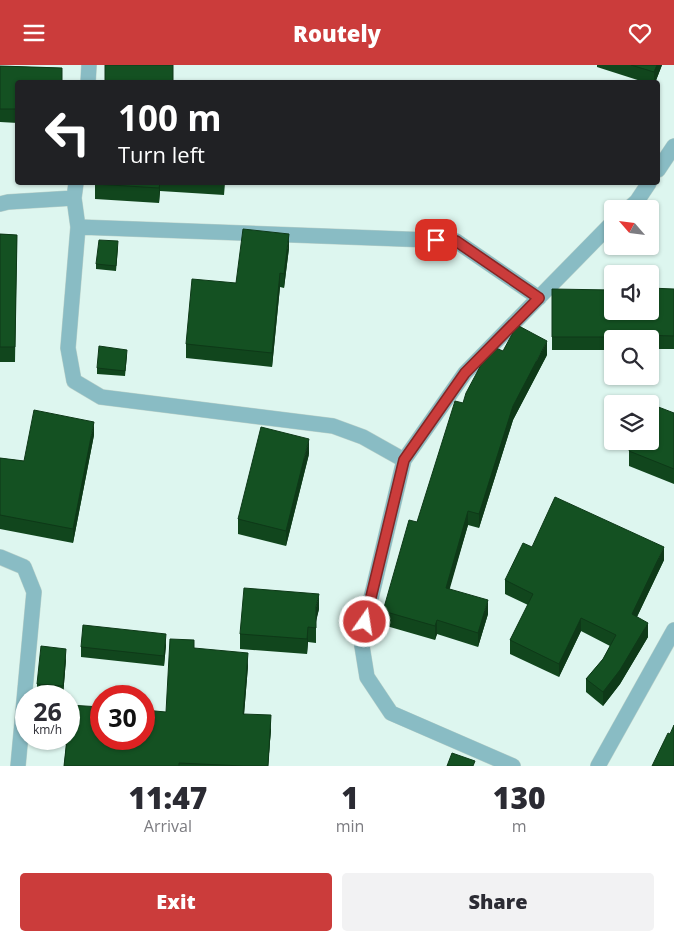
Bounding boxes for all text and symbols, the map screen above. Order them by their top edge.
text: Routely [293,18,381,48]
icon: menu [20,19,48,47]
icon: heart [626,19,654,47]
text: 100 m [118,94,222,141]
icon: left [35,100,100,165]
text: Turn left [118,139,205,169]
north arrow [604,200,659,255]
map controls [604,200,659,450]
pin [415,219,457,261]
icon: arrive [422,226,450,254]
button: sound [604,265,659,320]
button: search [604,330,659,385]
button: layers [604,395,659,450]
position arrow [338,595,390,647]
speed limit sign: 30 [90,685,155,750]
text: 26 [33,694,62,728]
text: km/h [33,721,62,738]
text: 11:47 [128,777,207,818]
text: 1 [341,777,359,818]
text: 130 [493,777,546,818]
text: Arrival [144,815,192,837]
text: min [336,815,364,837]
text: m [512,815,527,837]
button: Exit [20,873,332,931]
button: Share [342,873,654,931]

